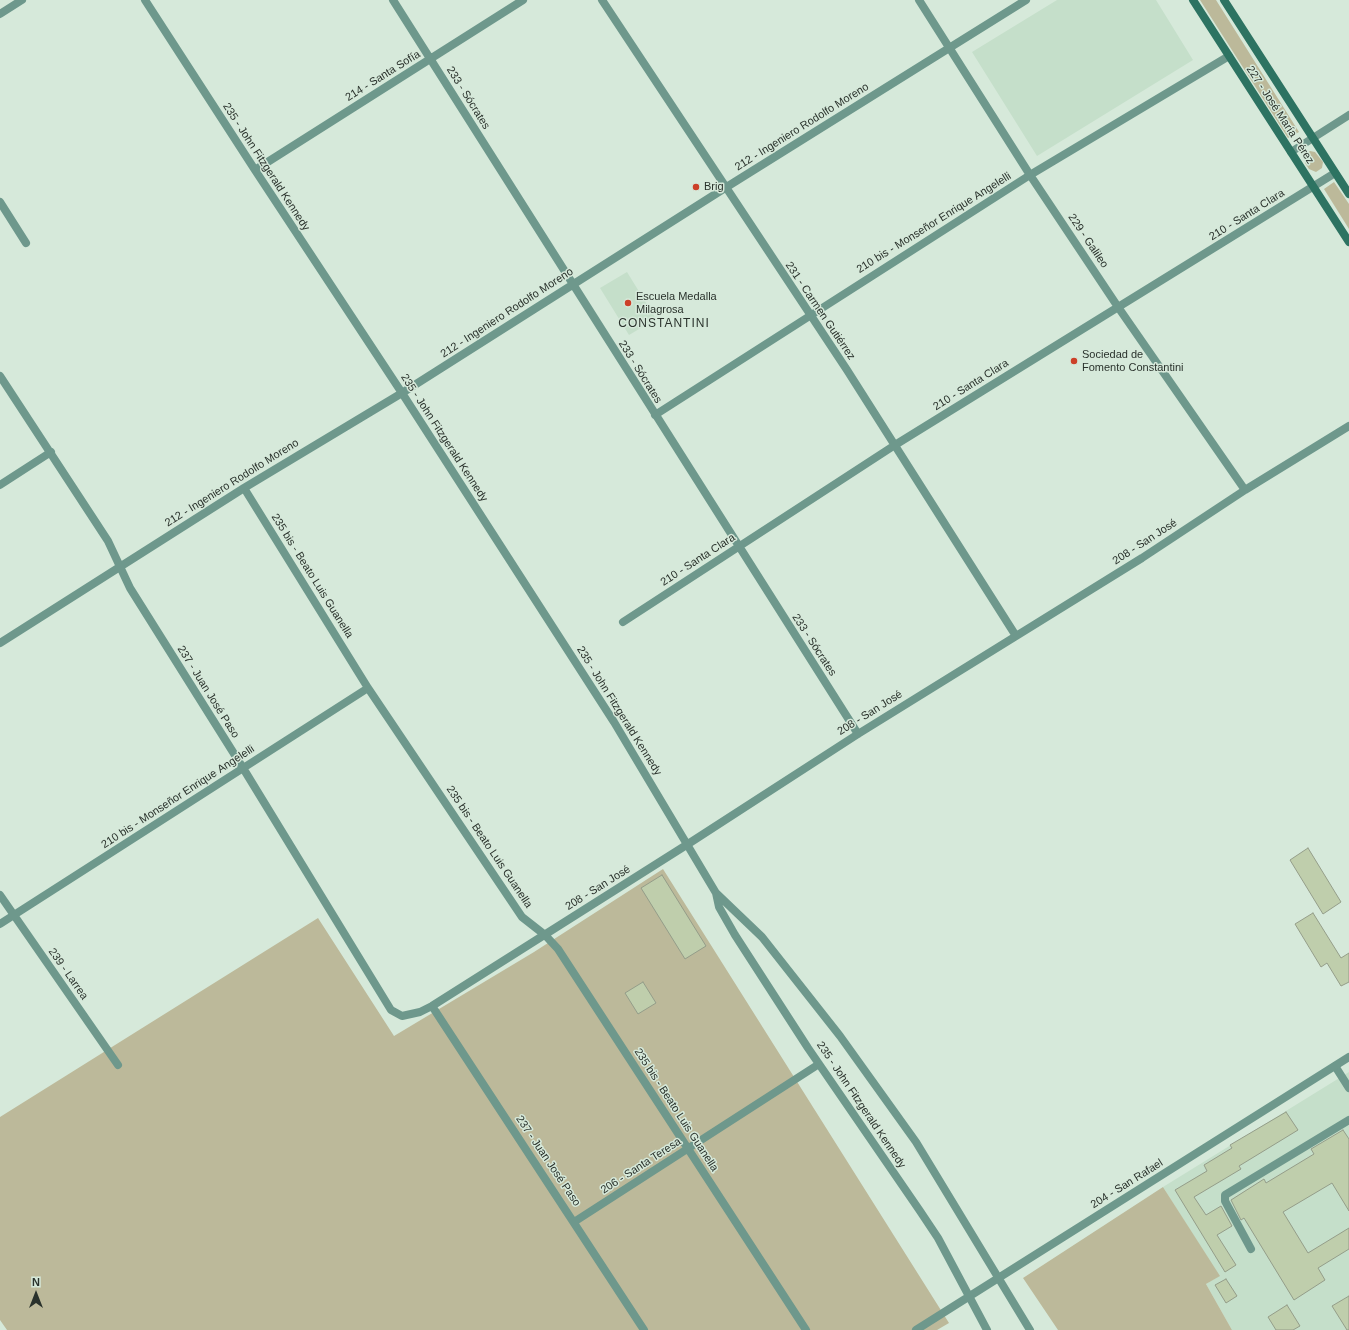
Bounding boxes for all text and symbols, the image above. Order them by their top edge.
street label: 214 - Santa Sofía [343,48,423,104]
street label: 227 - José María Pérez [1243,63,1317,167]
street label: 233 - Sócrates [443,64,493,132]
street label: 212 - Ingeniero Rodolfo Moreno [733,80,871,174]
street label: 235 - John Fitzgerald Kennedy [220,101,312,233]
street label: 210 bis - Monseñor Enrique Angelelli [854,170,1014,276]
place label: Brig [704,180,724,194]
marker: Brig [691,182,701,192]
street label: 210 - Santa Clara [1207,187,1287,243]
street label: 229 - Galileo [1065,211,1111,271]
street label: 231 - Carmen Gutiérrez [782,259,858,363]
street label: 212 - Ingeniero Rodolfo Moreno [438,265,576,361]
place label: Escuela Medalla Milagrosa [636,290,717,316]
marker: Escuela Medalla Milagrosa [623,298,633,308]
district label: CONSTANTINI [618,317,710,331]
street label: 233 - Sócrates [615,338,665,406]
place label: Sociedad de Fomento Constantini [1082,348,1183,374]
marker: Sociedad de Fomento Constantini [1069,356,1079,366]
street label: 210 - Santa Clara [931,357,1011,413]
street label: 235 - John Fitzgerald Kennedy [398,372,490,504]
street label: 212 - Ingeniero Rodolfo Moreno [163,436,301,530]
street label: 235 bis - Beato Luis Guanella [268,511,356,641]
street label: 208 - San José [1110,516,1180,568]
street label: 210 - Santa Clara [658,531,738,589]
street label: 233 - Sócrates [789,611,839,679]
street label: 237 - Juan José Paso [174,643,242,741]
street label: 235 - John Fitzgerald Kennedy [574,644,664,778]
street label: 208 - San José [835,688,905,738]
street label: 210 bis - Monseñor Enrique Angelelli [99,743,257,851]
street label: 235 bis - Beato Luis Guanella [443,783,535,911]
street label: 208 - San José [563,863,633,913]
street label: 239 - Larrea [45,946,91,1002]
street label: 235 - John Fitzgerald Kennedy [814,1039,908,1171]
street label: 235 bis - Beato Luis Guanella [631,1046,721,1174]
street label: 237 - Juan José Paso [513,1113,583,1209]
street label: 206 - Santa Teresa [598,1135,684,1197]
street label: 204 - San Rafael [1088,1157,1166,1211]
north arrow [16,1274,56,1314]
text: N [32,1276,40,1288]

